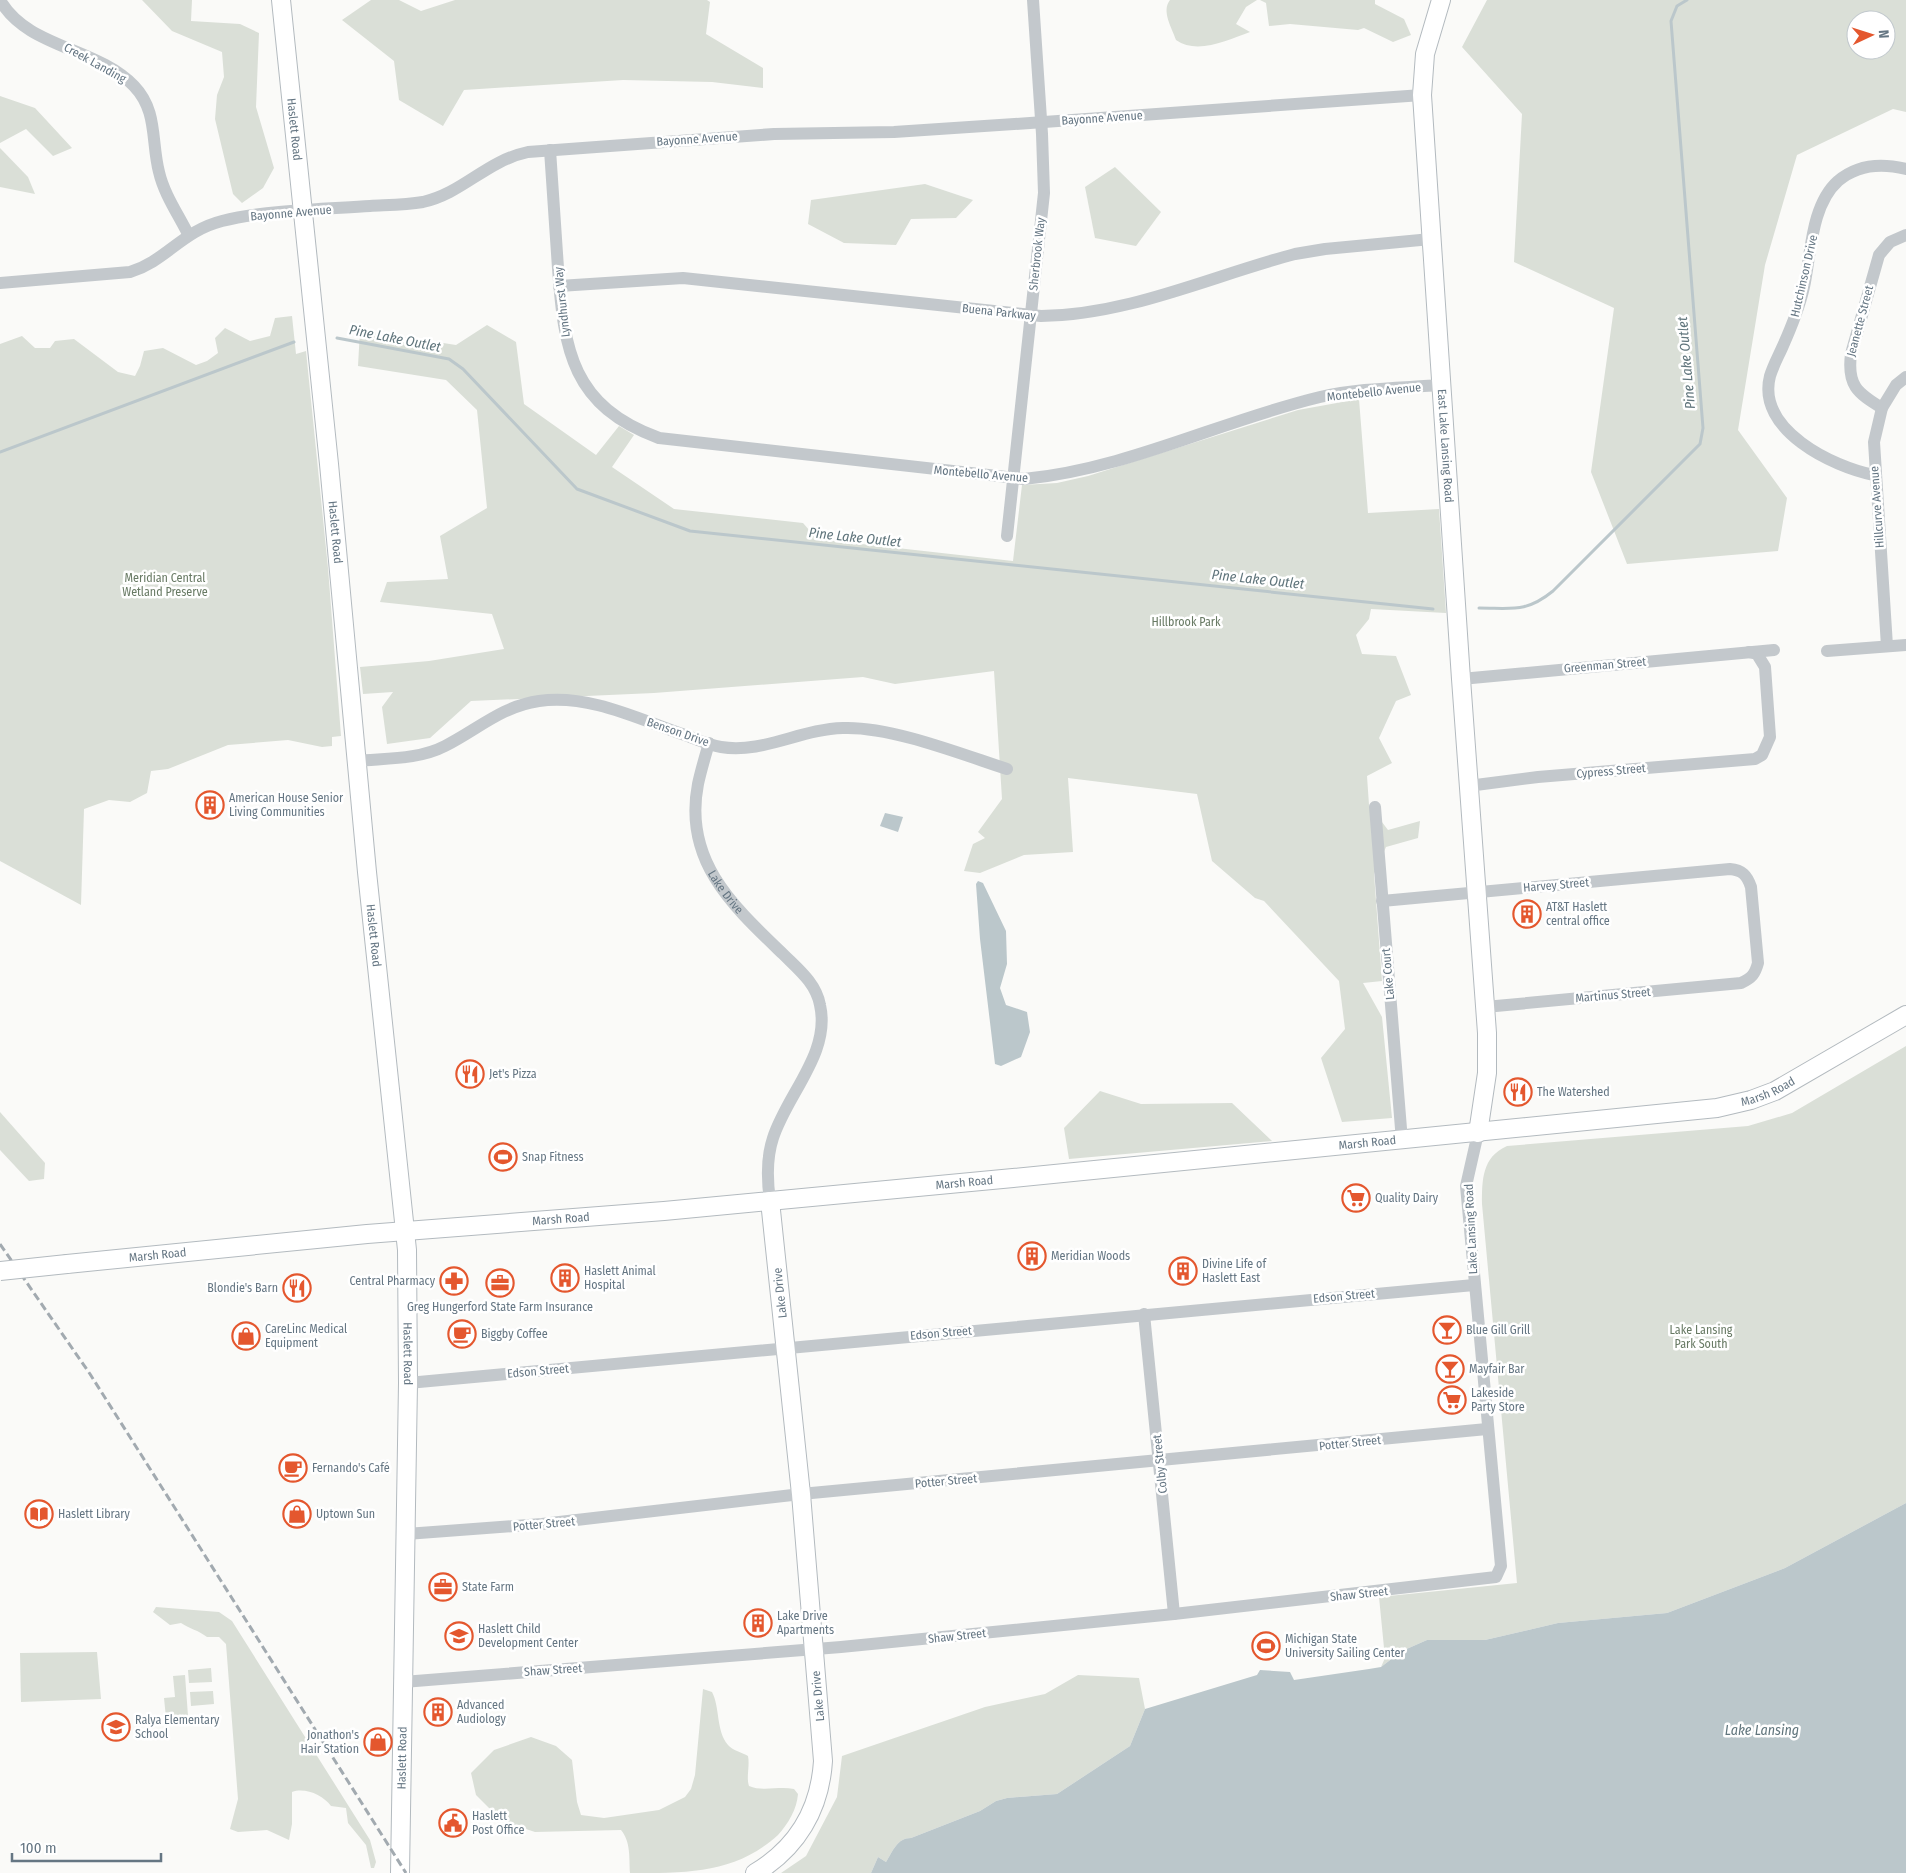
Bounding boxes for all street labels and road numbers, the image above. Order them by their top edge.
street label: Creek Landing [61,40,129,86]
street label: Haslett Road [284,97,305,161]
street label: Bayonne Avenue [1061,108,1143,128]
street label: Bayonne Avenue [656,129,738,149]
street label: Bayonne Avenue [250,202,332,224]
street label: Sherbrook Way [1026,216,1048,291]
street label: Hutchinson Drive [1788,233,1820,319]
street label: Lyndhurst Way [551,265,573,338]
street label: Jeanette Street [1844,284,1876,358]
street label: Buena Parkway [962,301,1037,323]
street label: Montebello Avenue [1326,380,1422,404]
street label: East Lake Lansing Road [1435,389,1456,503]
street label: Montebello Avenue [933,463,1029,485]
street label: Hillcurve Avenue [1867,465,1887,548]
street label: Haslett Road [325,500,345,564]
street label: Greenman Street [1563,654,1647,676]
street label: Benson Drive [645,715,711,749]
street label: Cypress Street [1576,761,1646,781]
street label: Lake Drive [705,868,746,917]
street label: Harvey Street [1522,875,1590,895]
street label: Haslett Road [363,903,384,967]
street label: Lake Court [1379,947,1397,1000]
street label: Martinus Street [1575,985,1651,1005]
street label: Marsh Road [1739,1074,1797,1109]
street label: Marsh Road [1338,1133,1397,1153]
street label: Marsh Road [935,1173,994,1192]
street label: Lake Lansing Road [1462,1183,1480,1275]
street label: Marsh Road [532,1210,590,1228]
street label: Marsh Road [128,1245,187,1265]
street label: Lake Drive [770,1267,790,1319]
street label: Edson Street [1313,1286,1376,1306]
street label: Haslett Road [401,1322,415,1385]
street label: Edson Street [910,1323,973,1343]
street label: Edson Street [507,1361,570,1381]
street label: Potter Street [1318,1433,1382,1453]
street label: Colby Street [1150,1434,1170,1494]
street label: Potter Street [914,1471,978,1491]
street label: Potter Street [512,1514,576,1534]
street label: Shaw Street [1329,1584,1389,1604]
street label: Shaw Street [927,1626,987,1646]
street label: Shaw Street [523,1661,583,1679]
street label: Lake Drive [809,1670,827,1722]
street label: Haslett Road [394,1726,410,1790]

